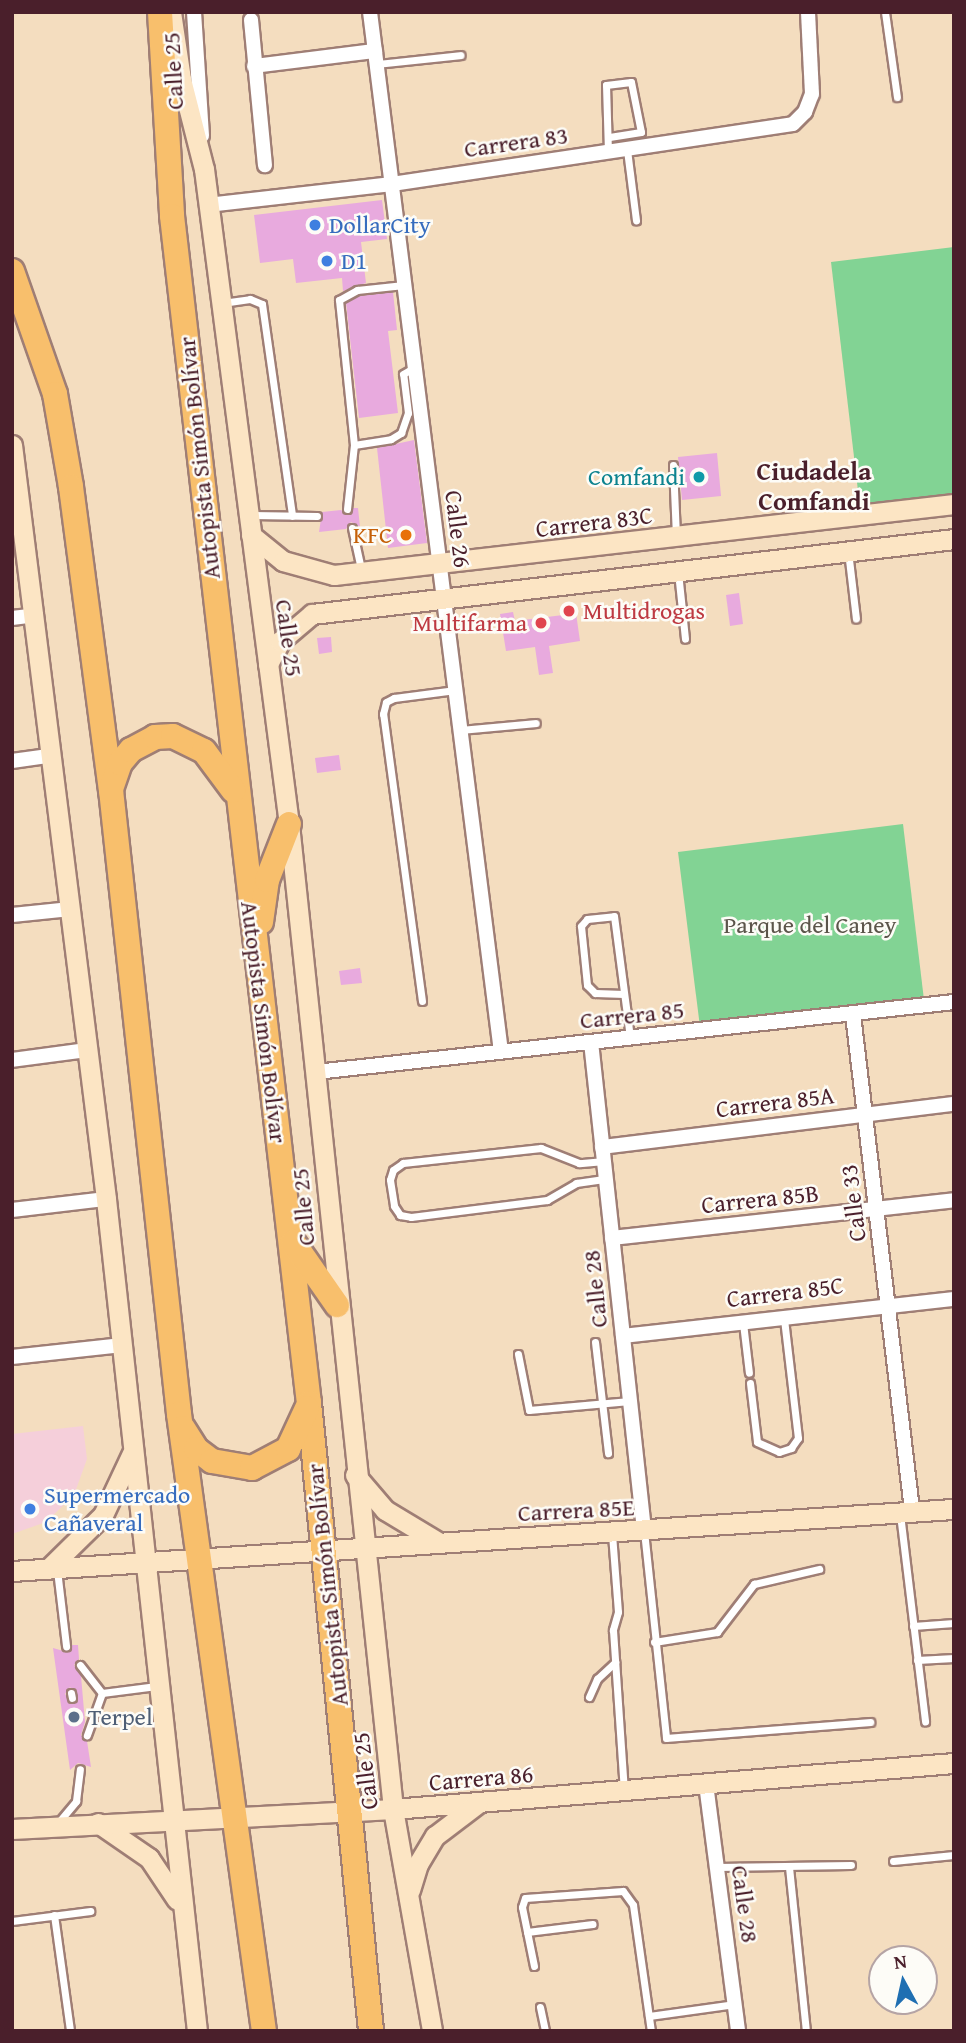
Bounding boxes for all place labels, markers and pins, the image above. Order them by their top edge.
place label: DollarCity [329,211,431,239]
marker: DollarCity [307,217,323,233]
place label: D1 [341,247,367,275]
marker: D1 [319,253,335,269]
place label: Comfandi [588,463,685,491]
marker: Comfandi [691,469,707,485]
place label: KFC [353,521,392,549]
marker: KFC [398,527,414,543]
place label: Multidrogas [583,597,705,625]
marker: Multidrogas [561,603,577,619]
place label: Multifarma [413,609,527,637]
marker: Multifarma [533,615,549,631]
place label: Supermercado Cañaveral [44,1481,190,1537]
marker: Supermercado Cañaveral [22,1501,38,1517]
place label: Terpel [88,1703,153,1731]
marker: Terpel [66,1709,82,1725]

